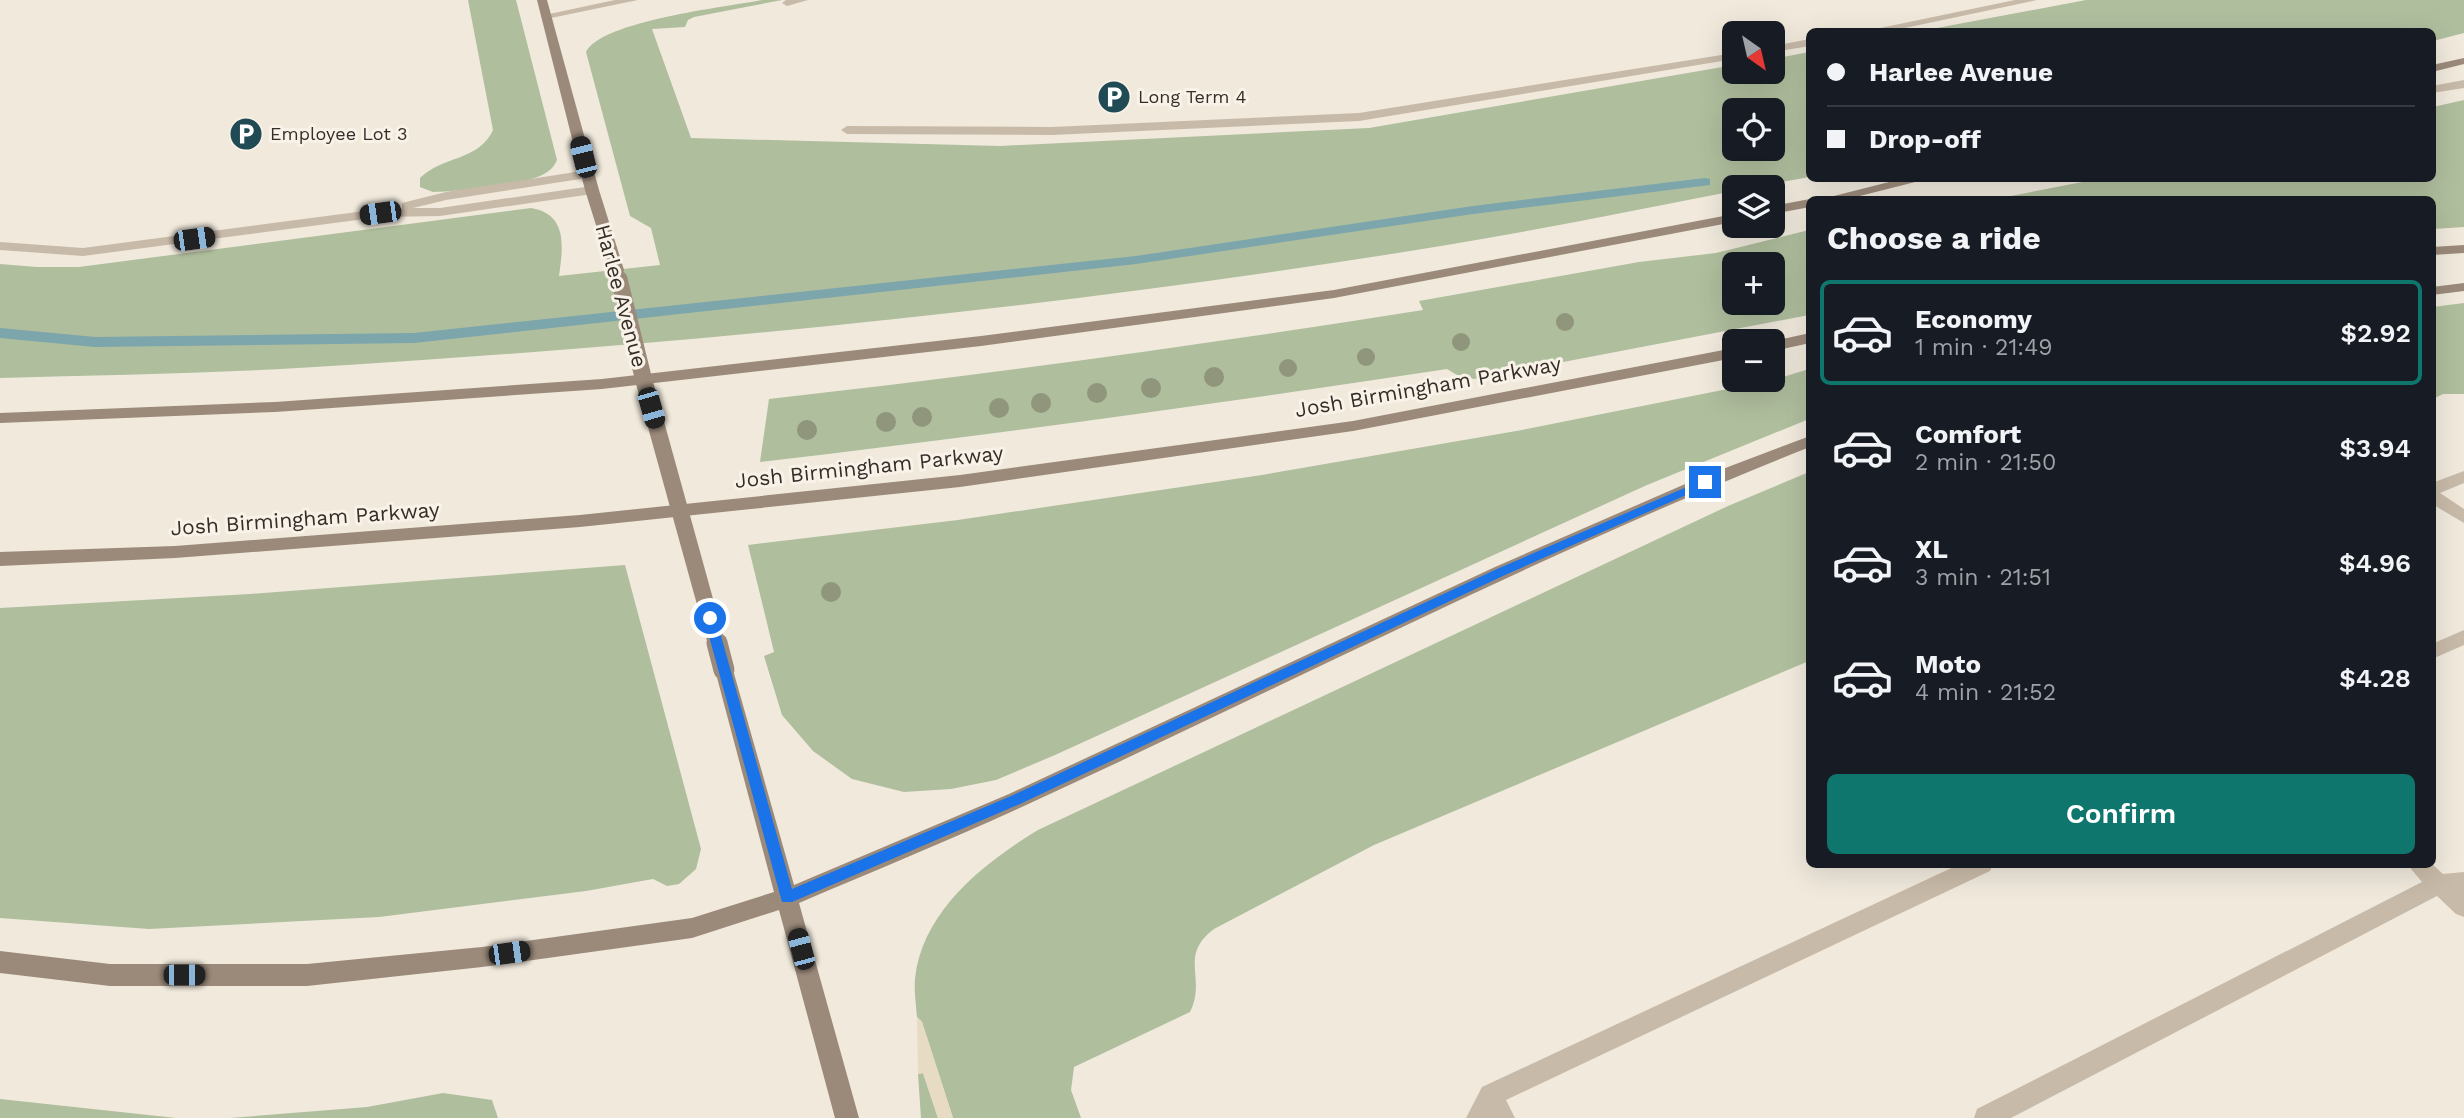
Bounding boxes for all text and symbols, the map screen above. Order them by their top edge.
north arrow [1722,21,1785,84]
map controls [1722,21,1785,392]
text: Harlee Avenue [1869,57,2053,87]
parking icon: Long Term 4 [1095,78,1133,116]
place label: Long Term 4 [1138,86,1247,107]
button: locate [1722,98,1785,161]
parking icon: Employee Lot 3 [227,115,265,153]
place label: Employee Lot 3 [270,123,407,144]
text: Drop-off [1869,124,1981,154]
car [568,134,599,180]
button: layers [1722,175,1785,238]
car [358,200,403,226]
text: Choose a ride [1827,219,2041,257]
street label: Harlee Avenue [590,222,653,370]
car [172,226,217,252]
button: + [1722,252,1785,315]
icon: car [1831,301,1894,364]
text: Economy [1915,304,2032,334]
text: $2.92 [2340,318,2411,348]
button: − [1722,329,1785,392]
text: 1 min · 21:49 [1915,334,2052,361]
street label: Josh Birmingham Parkway [1293,351,1563,422]
car [636,385,667,431]
icon: car [1831,416,1894,479]
text: Comfort [1915,419,2021,449]
text: $3.94 [2339,433,2411,463]
street label: Josh Birmingham Parkway [733,440,1005,493]
text: 2 min · 21:50 [1915,449,2056,476]
route end [1689,466,1721,498]
street label: Josh Birmingham Parkway [169,497,441,540]
icon: car [1831,531,1894,594]
text: XL [1915,534,1948,564]
text: $4.96 [2339,548,2411,578]
text: 3 min · 21:51 [1915,564,2051,591]
route start [694,602,726,634]
icon: car [1831,646,1894,709]
text: Moto [1915,649,1981,679]
text: $4.28 [2339,663,2411,693]
text: 4 min · 21:52 [1915,679,2056,706]
button: Confirm [1827,774,2415,854]
car [786,926,817,972]
car [487,940,532,966]
car [164,965,206,986]

